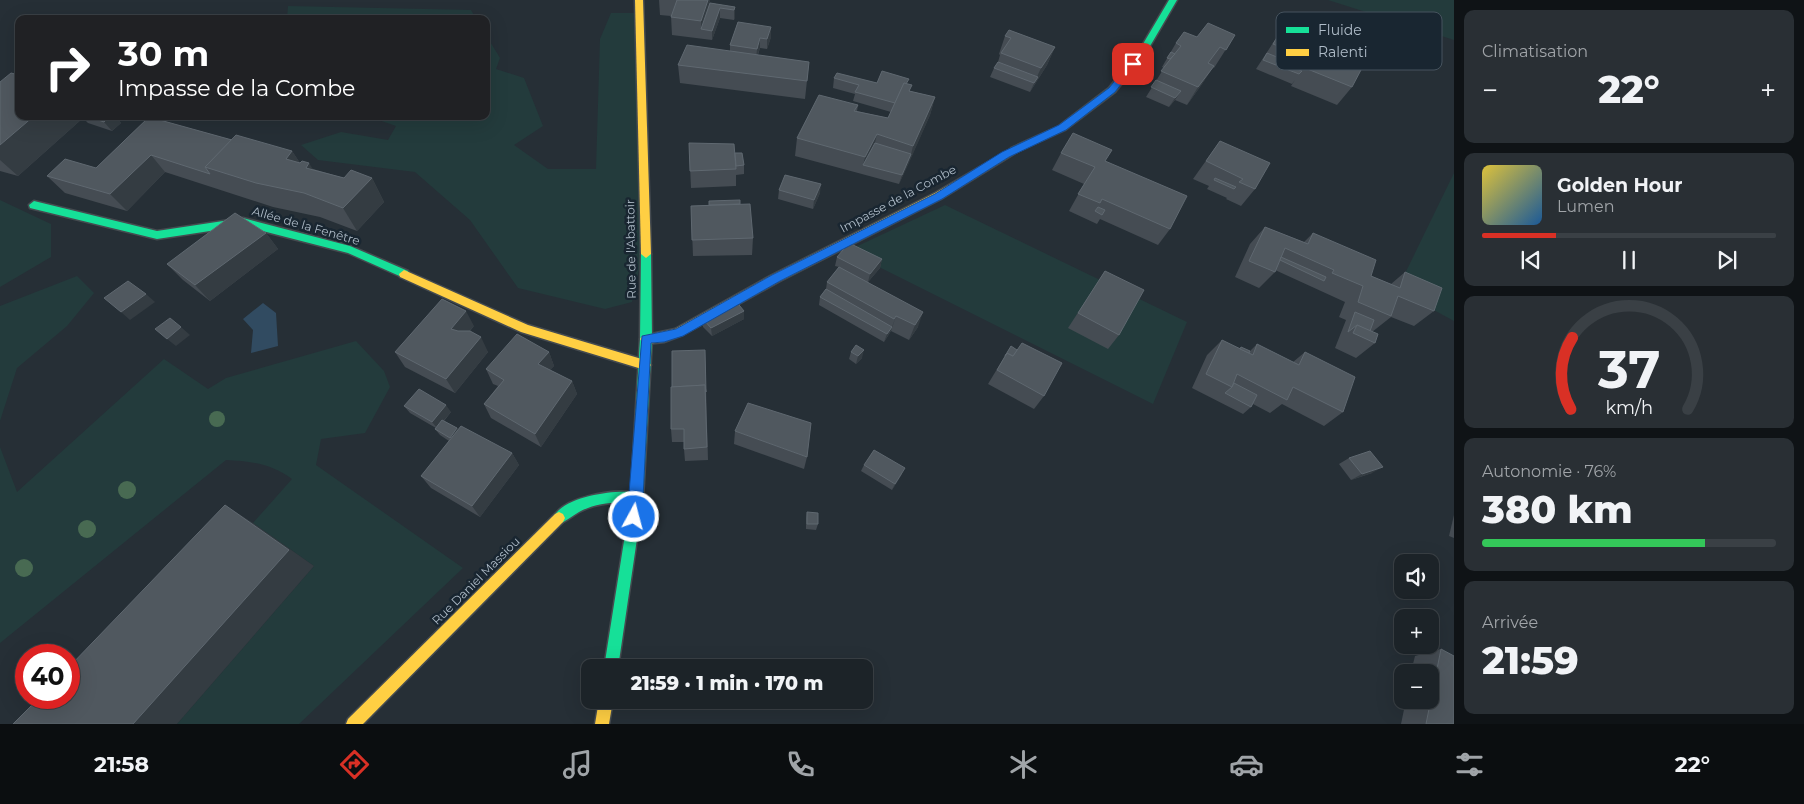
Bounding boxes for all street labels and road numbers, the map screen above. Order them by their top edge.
street label: Impasse de la Combe [837,162,958,236]
street label: Rue de l'Abattoir [622,199,639,299]
street label: Allée de la Fenêtre [251,203,362,248]
street label: Rue Daniel Massiou [429,534,523,628]

